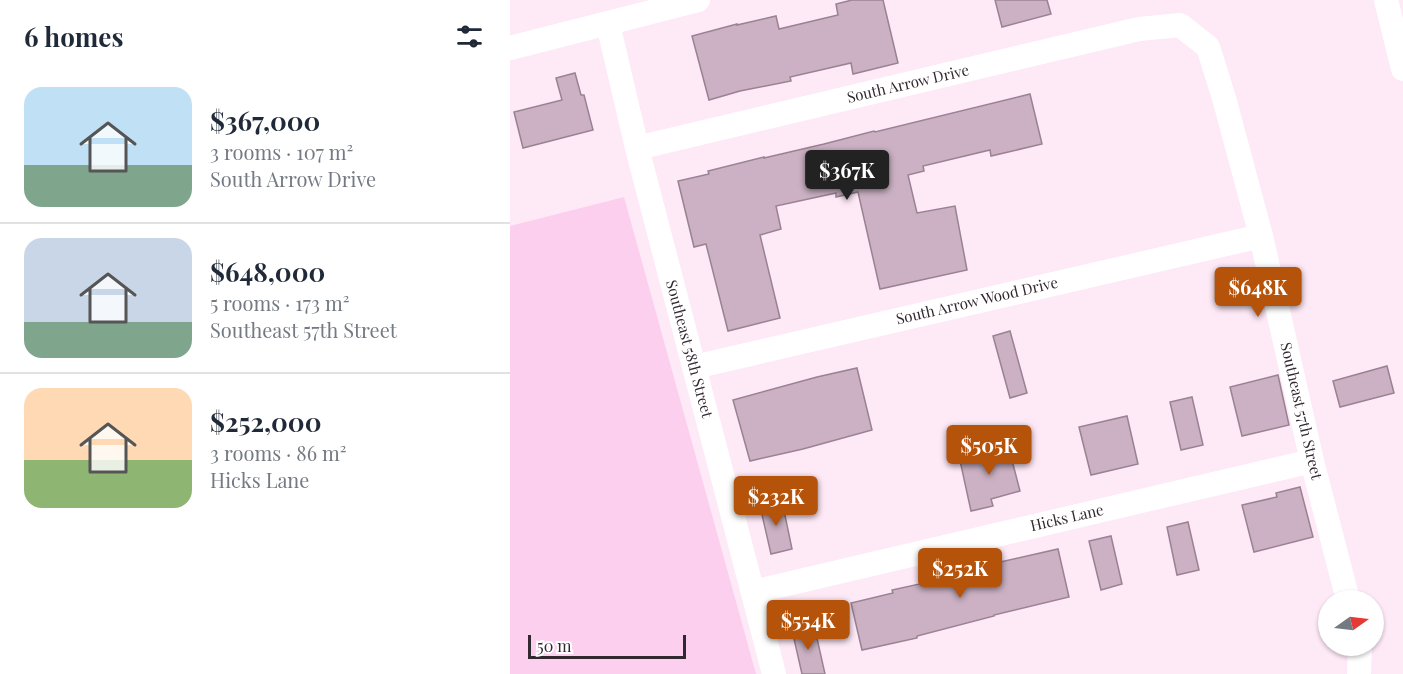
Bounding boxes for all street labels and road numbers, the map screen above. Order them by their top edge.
street label: South Arrow Drive [845,59,971,107]
street label: South Arrow Wood Drive [894,272,1060,328]
street label: Southeast 58th Street [662,278,718,421]
street label: Southeast 57th Street [1276,340,1328,482]
street label: Hicks Lane [1028,499,1105,535]

